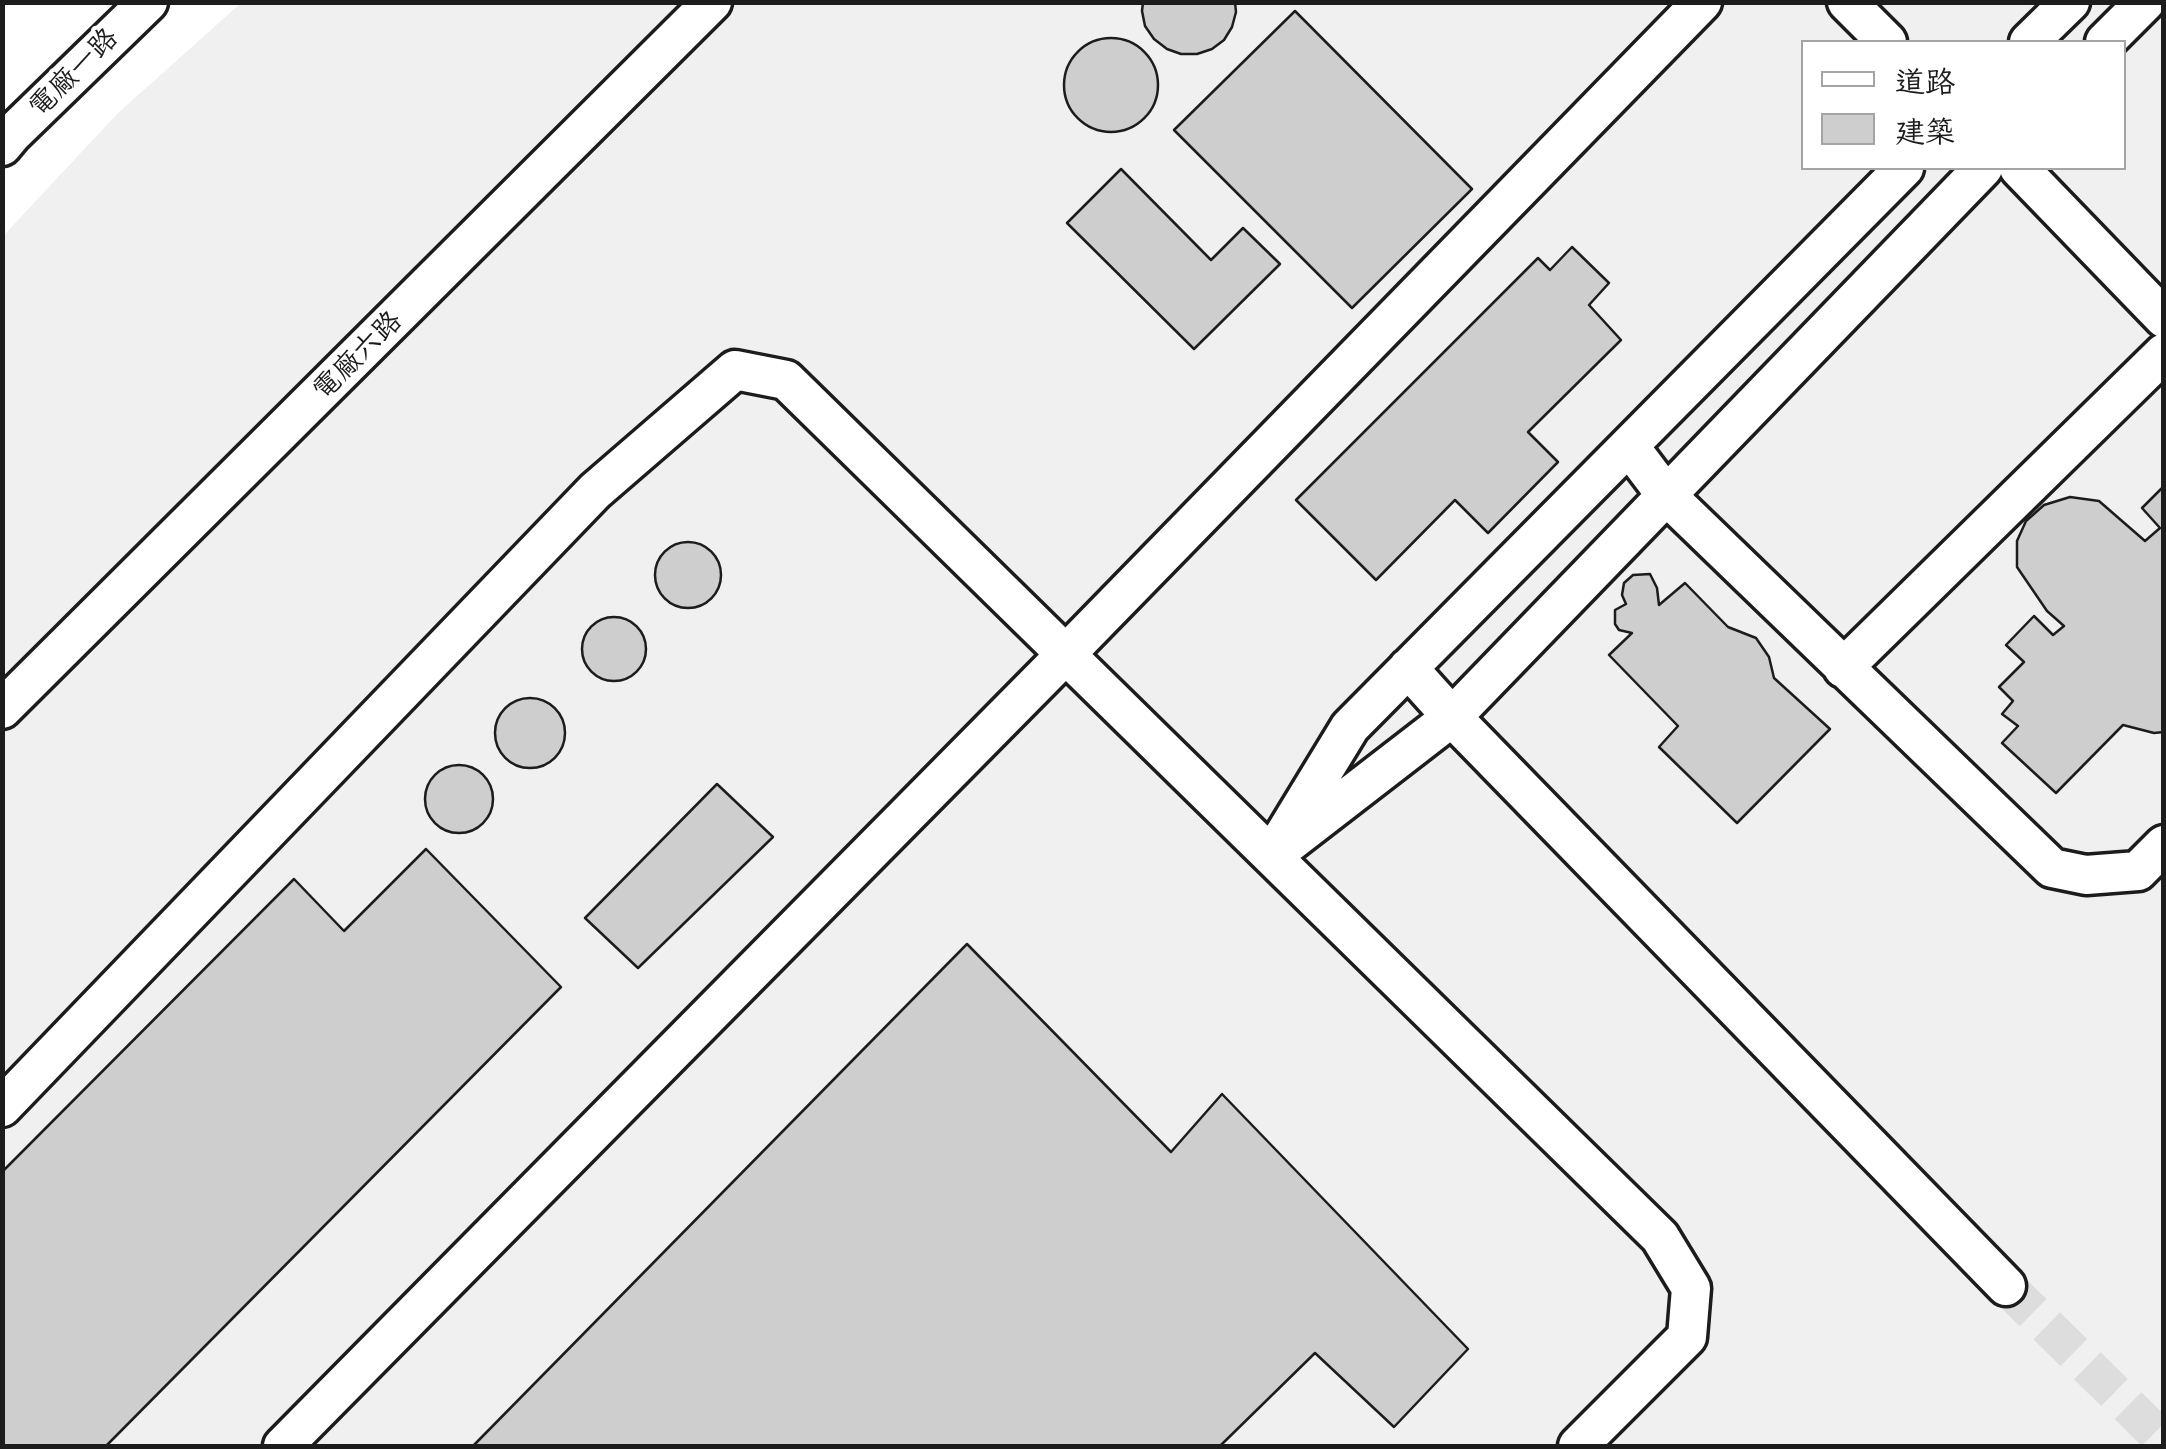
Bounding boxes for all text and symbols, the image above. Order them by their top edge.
street label: 電廠一路 [23,22,125,124]
legend [1801,40,2126,170]
text: 道路 [1895,57,1955,102]
text: 建築 [1895,107,1955,152]
street label: 電廠六路 [307,305,409,407]

